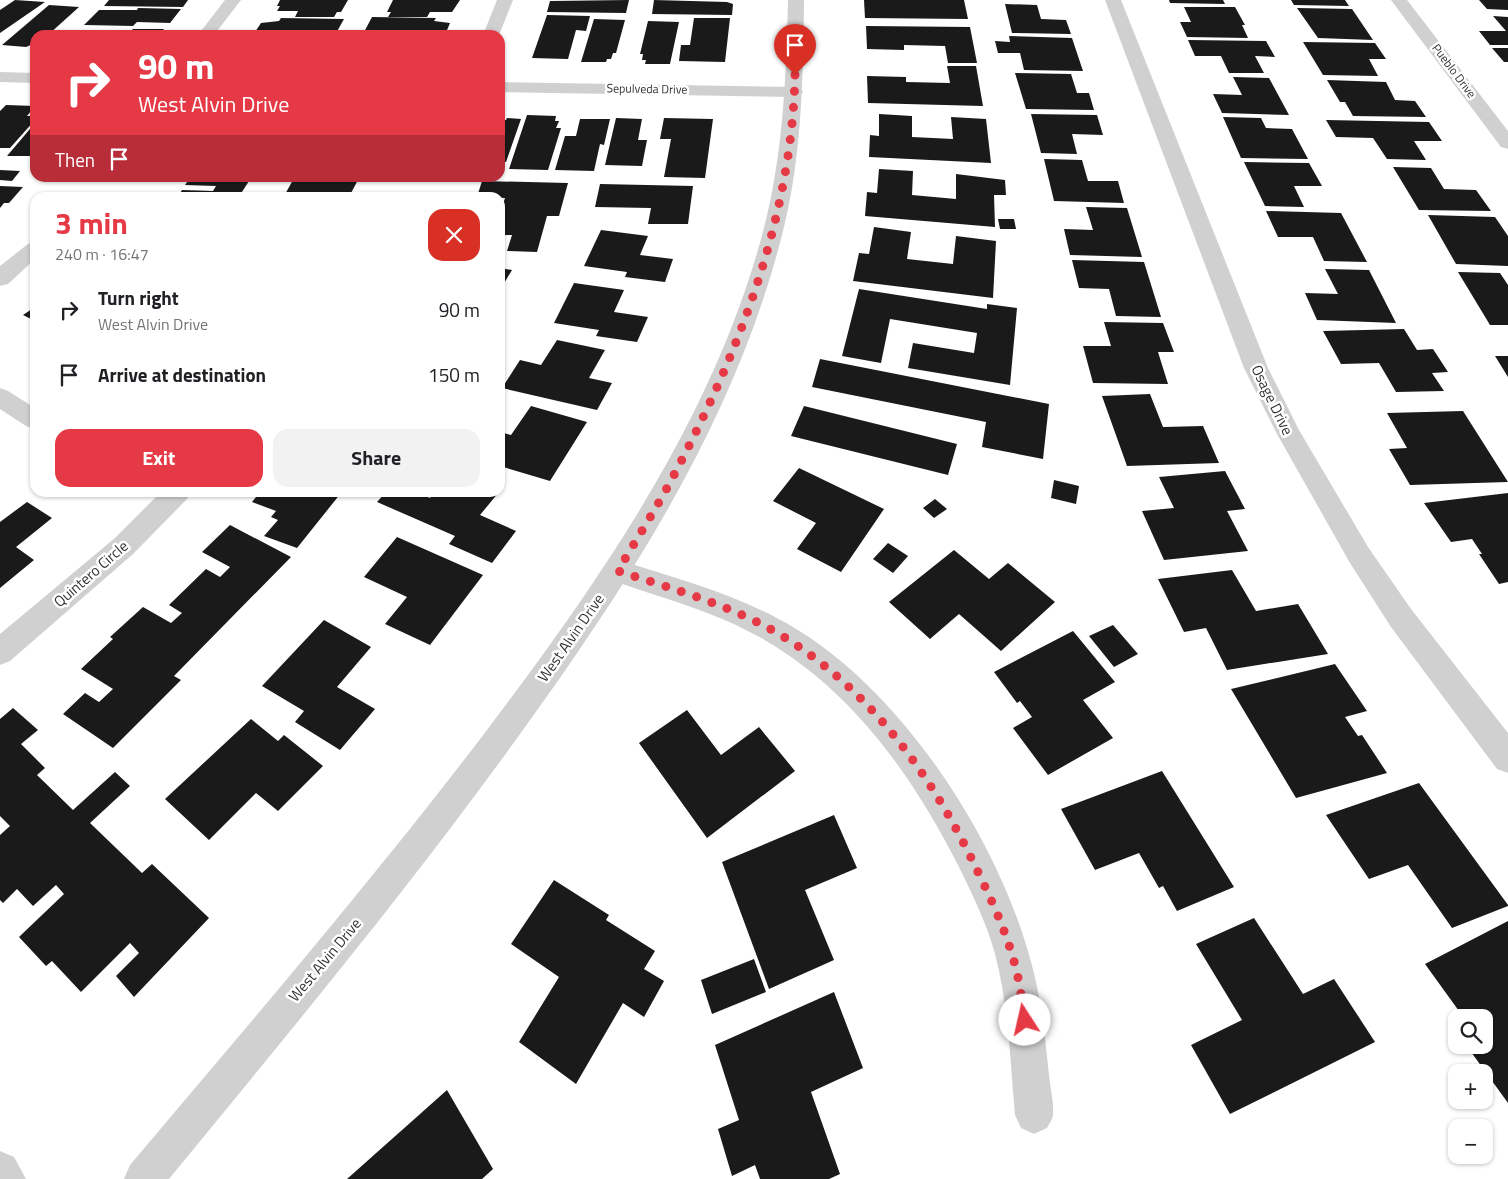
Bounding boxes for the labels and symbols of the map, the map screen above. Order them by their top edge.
pin [774,24,816,75]
street label: Pueblo Drive [1428,39,1481,102]
street label: Sepulveda Drive [606,78,688,99]
street label: Osage Drive [1246,361,1299,439]
street label: Quintero Circle [48,535,133,613]
street label: West Alvin Drive [532,589,610,687]
street label: West Alvin Drive [283,913,367,1007]
position arrow [998,993,1050,1045]

